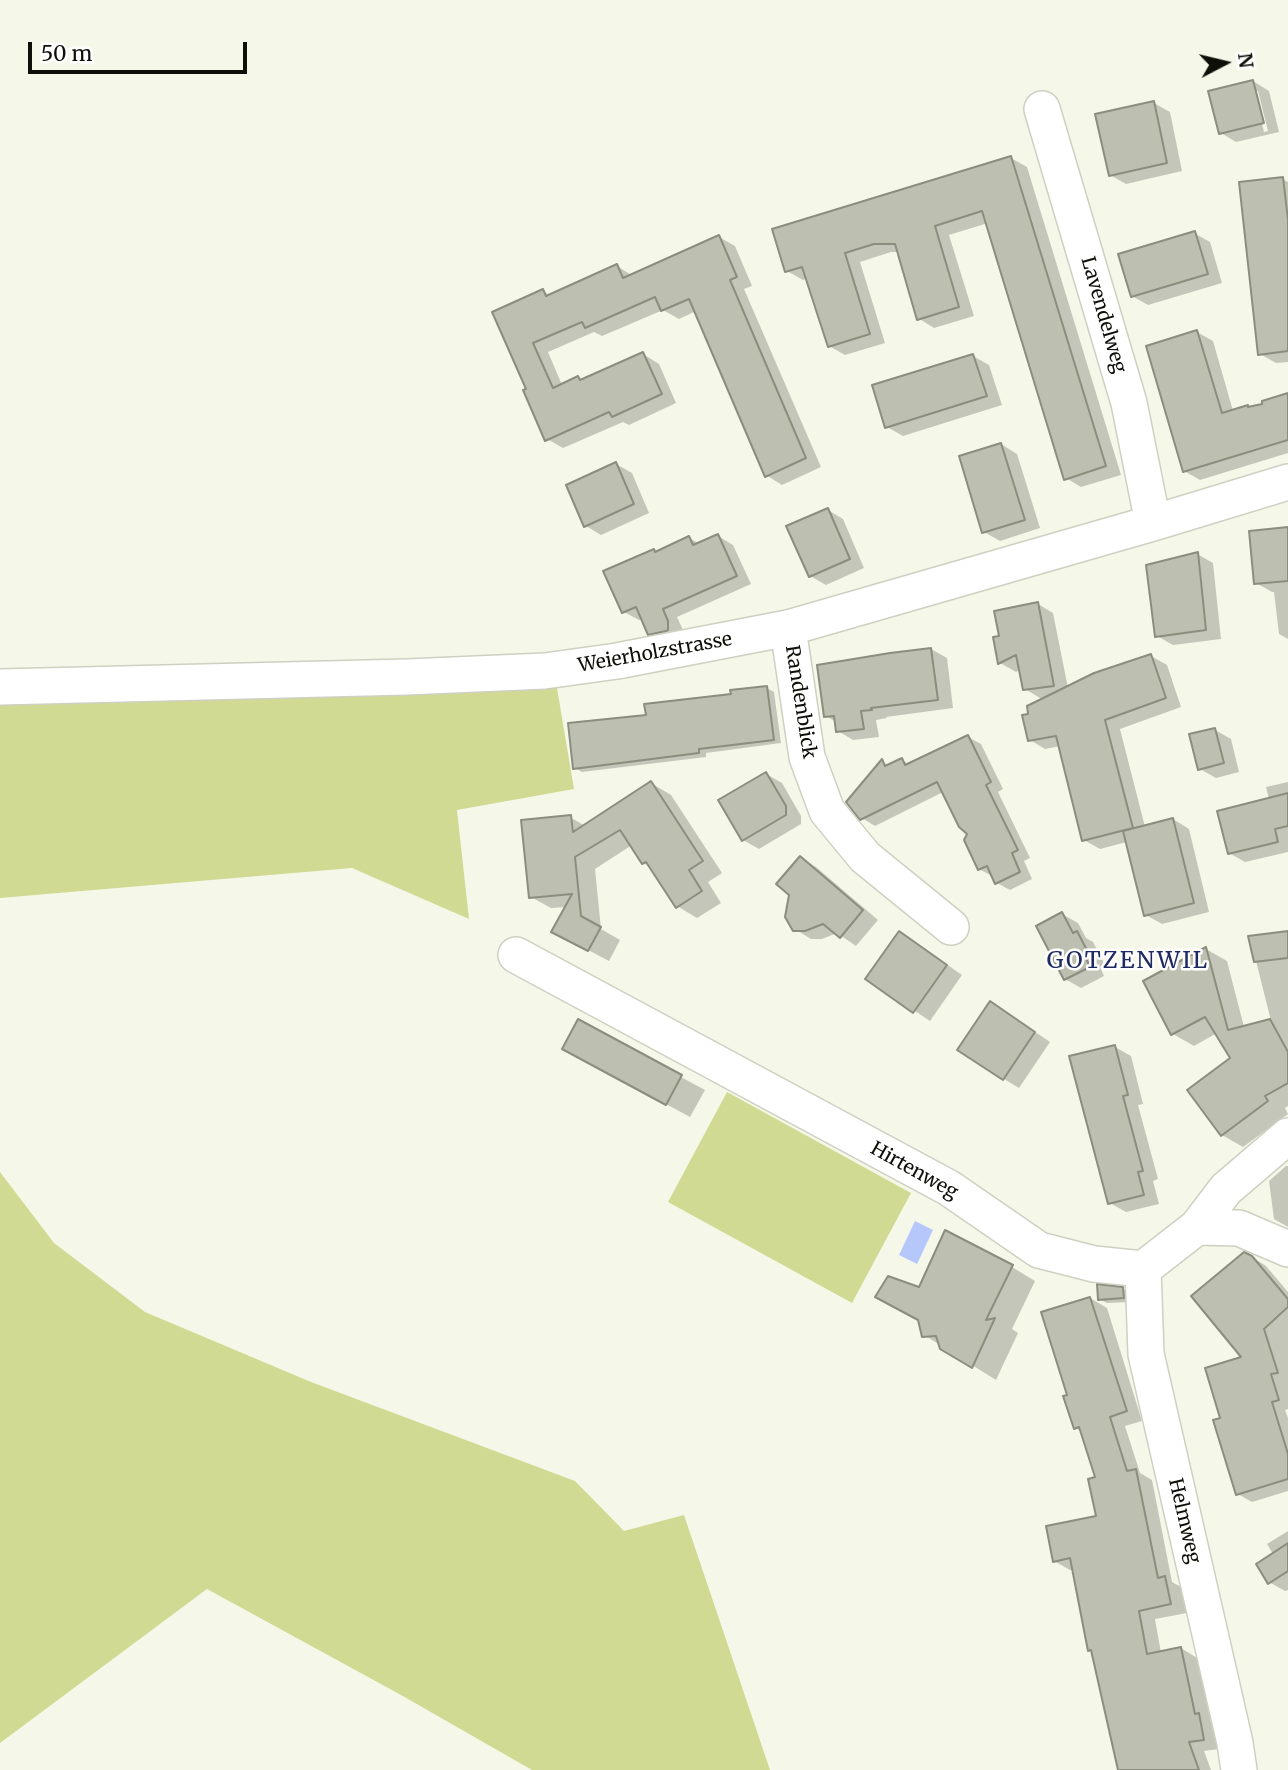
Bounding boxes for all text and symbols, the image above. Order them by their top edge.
scale bar [32,28,250,72]
north arrow [1190,28,1260,98]
text: 50 m [41,40,92,67]
text: N [1233,52,1259,69]
street label: Lavendelweg [1076,254,1130,376]
street label: Weierholzstrasse [576,628,734,678]
street label: Randenblick [780,644,820,760]
district label: GOTZENWIL [1048,947,1208,975]
street label: Hirtenweg [866,1138,962,1204]
street label: Helmweg [1163,1476,1205,1566]

